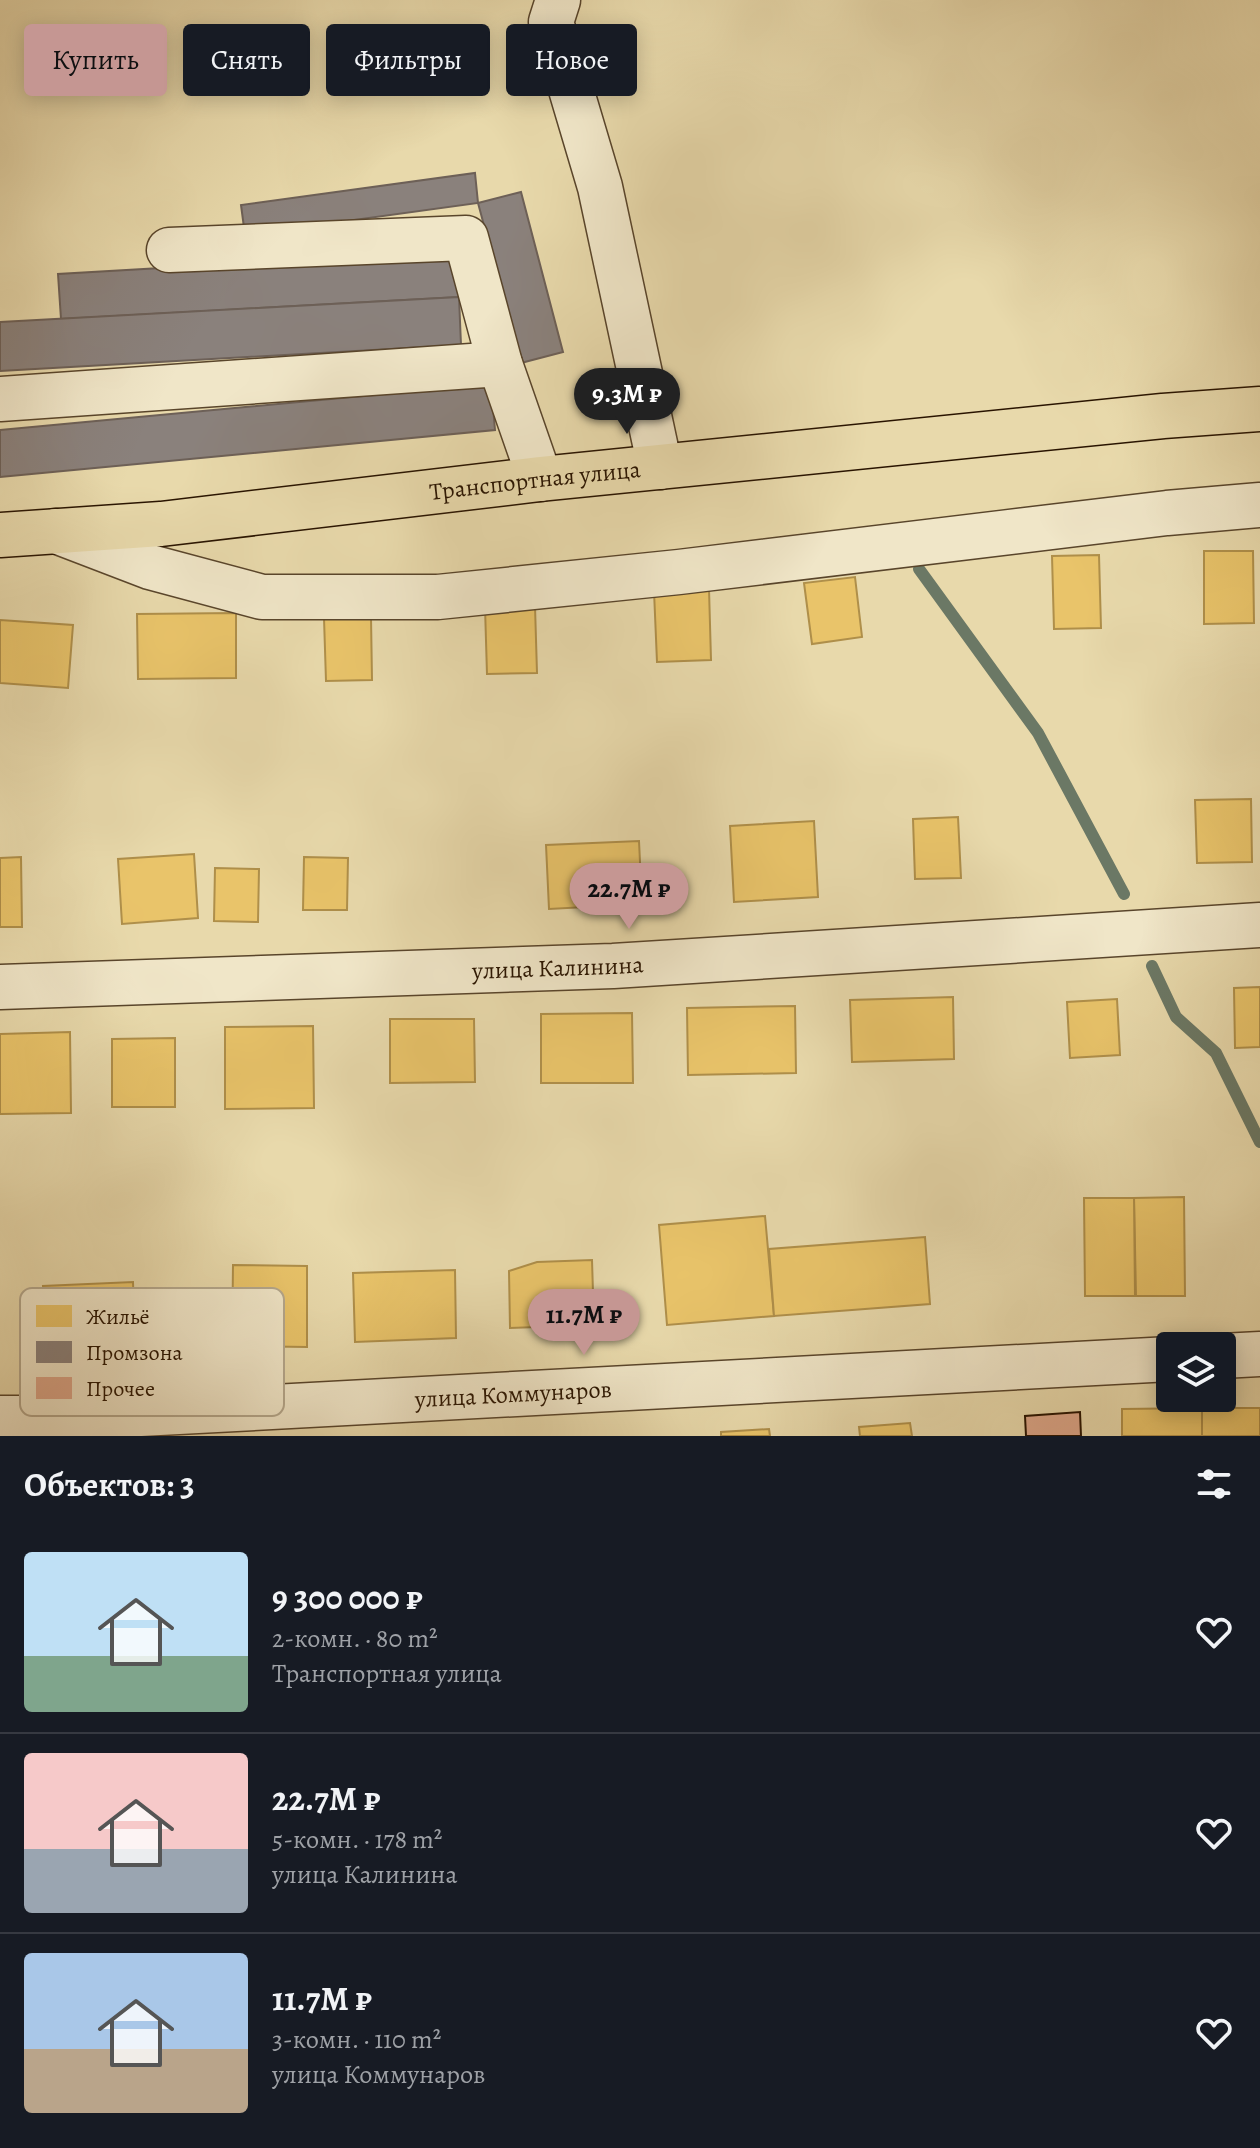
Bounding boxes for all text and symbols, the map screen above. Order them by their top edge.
chip: Купить [24,24,167,96]
chip: Снять [183,24,310,96]
chip: Фильтры [326,24,490,96]
chip: Новое [506,24,637,96]
pin: 9.3M ₽ [562,368,692,436]
text: 9.3M ₽ [592,376,662,411]
street label: Транспортная улица [428,453,642,508]
pin: 22.7M ₽ [555,863,703,931]
text: 22.7M ₽ [588,871,670,906]
street label: улица Калинина [470,948,644,987]
legend [20,1288,284,1416]
pin: 11.7M ₽ [510,1289,658,1357]
text: 11.7M ₽ [546,1297,622,1332]
text: Жильё [86,1302,150,1332]
map controls [1156,1332,1236,1412]
button: layers [1156,1332,1236,1412]
text: Промзона [86,1338,183,1368]
street label: улица Коммунаров [413,1373,613,1415]
text: Прочее [86,1374,155,1404]
text: Объектов: 3 [24,1461,195,1508]
icon: filters [1192,1462,1236,1506]
text: 9 300 000 ₽ [272,1574,423,1621]
icon: home [88,1584,184,1680]
icon: heart [1192,1610,1236,1654]
text: 2-комн. · 80 m² [272,1621,438,1656]
text: Транспортная улица [272,1656,502,1691]
text: 22.7M ₽ [272,1775,381,1822]
icon: home [88,1785,184,1881]
icon: heart [1192,1811,1236,1855]
text: 5-комн. · 178 m² [272,1822,442,1857]
text: улица Калинина [272,1857,457,1892]
text: 11.7M ₽ [272,1975,372,2022]
icon: home [88,1985,184,2081]
icon: heart [1192,2011,1236,2055]
text: 3-комн. · 110 m² [272,2022,441,2057]
text: улица Коммунаров [272,2057,485,2092]

